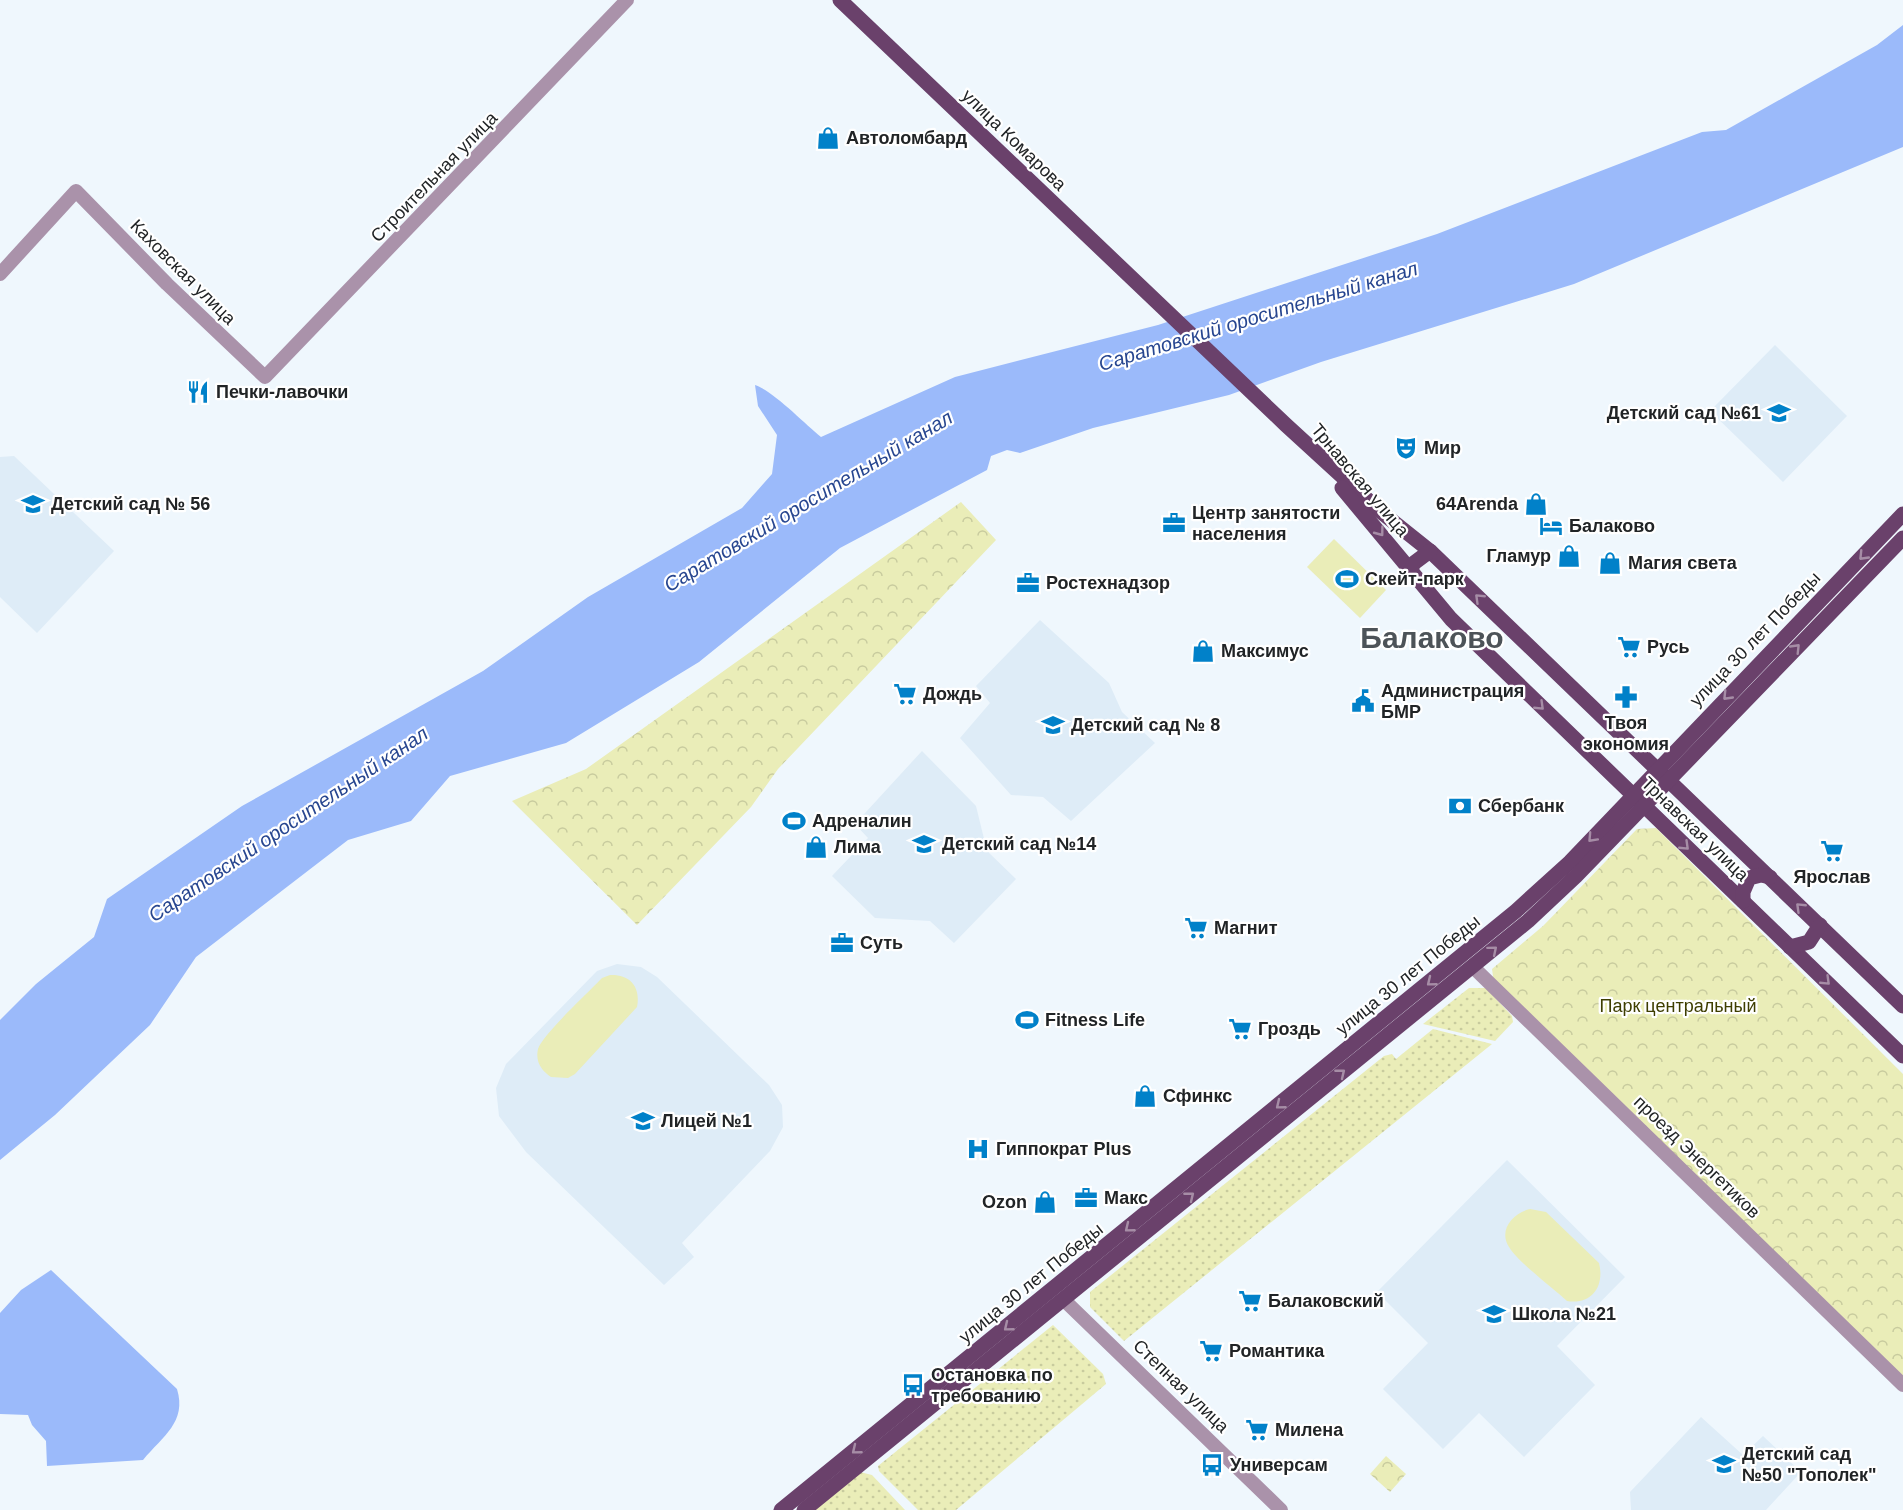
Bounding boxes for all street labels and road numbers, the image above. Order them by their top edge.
street label: улица Комарова [958,85,1071,195]
street label: Строительная улица [367,107,502,246]
street label: Каховская улица [126,215,240,329]
street label: Трнавская улица [1307,420,1414,541]
street label: улица 30 лет Победы [1686,568,1824,710]
street label: Трнавская улица [1637,773,1753,886]
street label: улица 30 лет Победы [1332,911,1484,1039]
street label: проезд Энергетиков [1630,1092,1764,1222]
street label: улица 30 лет Победы [955,1219,1107,1347]
street label: Степная улица [1129,1335,1234,1437]

